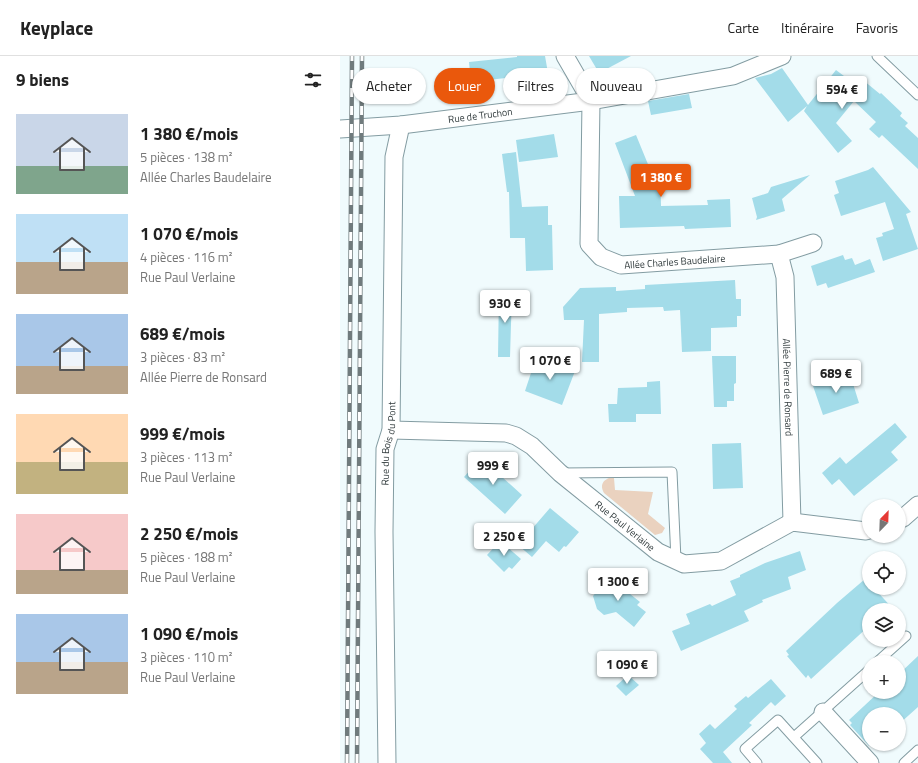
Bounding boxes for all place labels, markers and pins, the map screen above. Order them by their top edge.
pin: 594 € [814,76,870,110]
pin: 1 380 € [624,164,698,198]
pin: 930 € [477,290,533,324]
pin: 1 070 € [513,347,587,381]
pin: 689 € [808,360,864,394]
pin: 999 € [465,452,521,486]
pin: 2 250 € [467,523,541,557]
pin: 1 300 € [581,568,655,602]
pin: 1 090 € [590,651,664,685]

